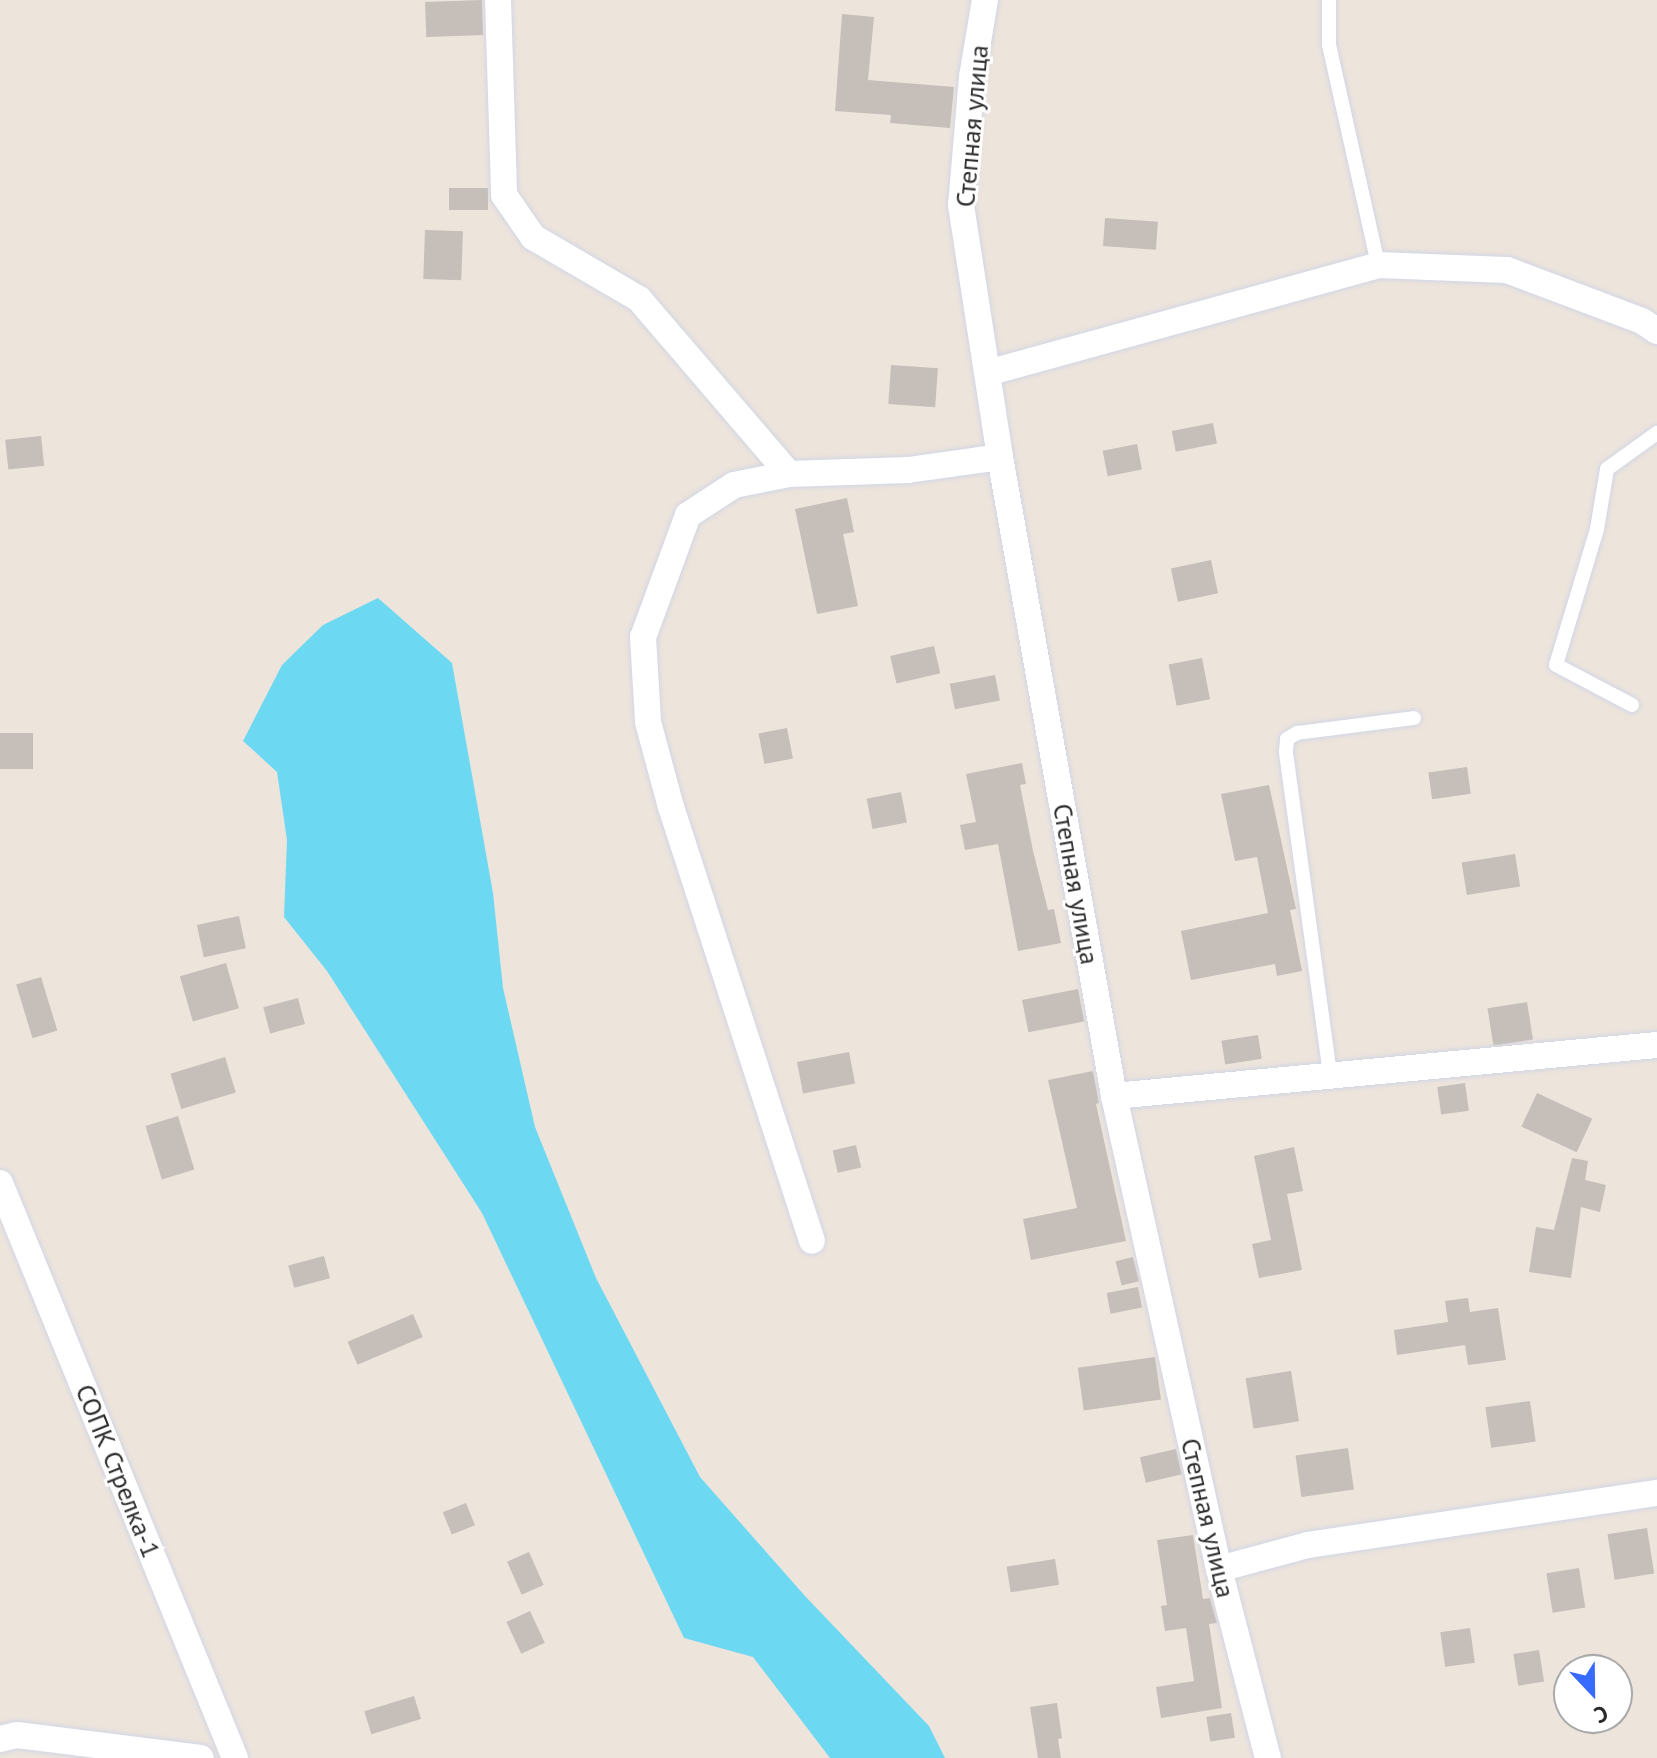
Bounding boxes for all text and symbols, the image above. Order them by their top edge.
street label: Степная улица [949,44,995,208]
street label: Степная улица [1047,801,1105,967]
street label: СОПК Стрелка-1 [69,1380,167,1562]
street label: Степная улица [1175,1435,1241,1601]
north arrow [1553,1654,1633,1734]
text: С [1590,1699,1612,1730]

